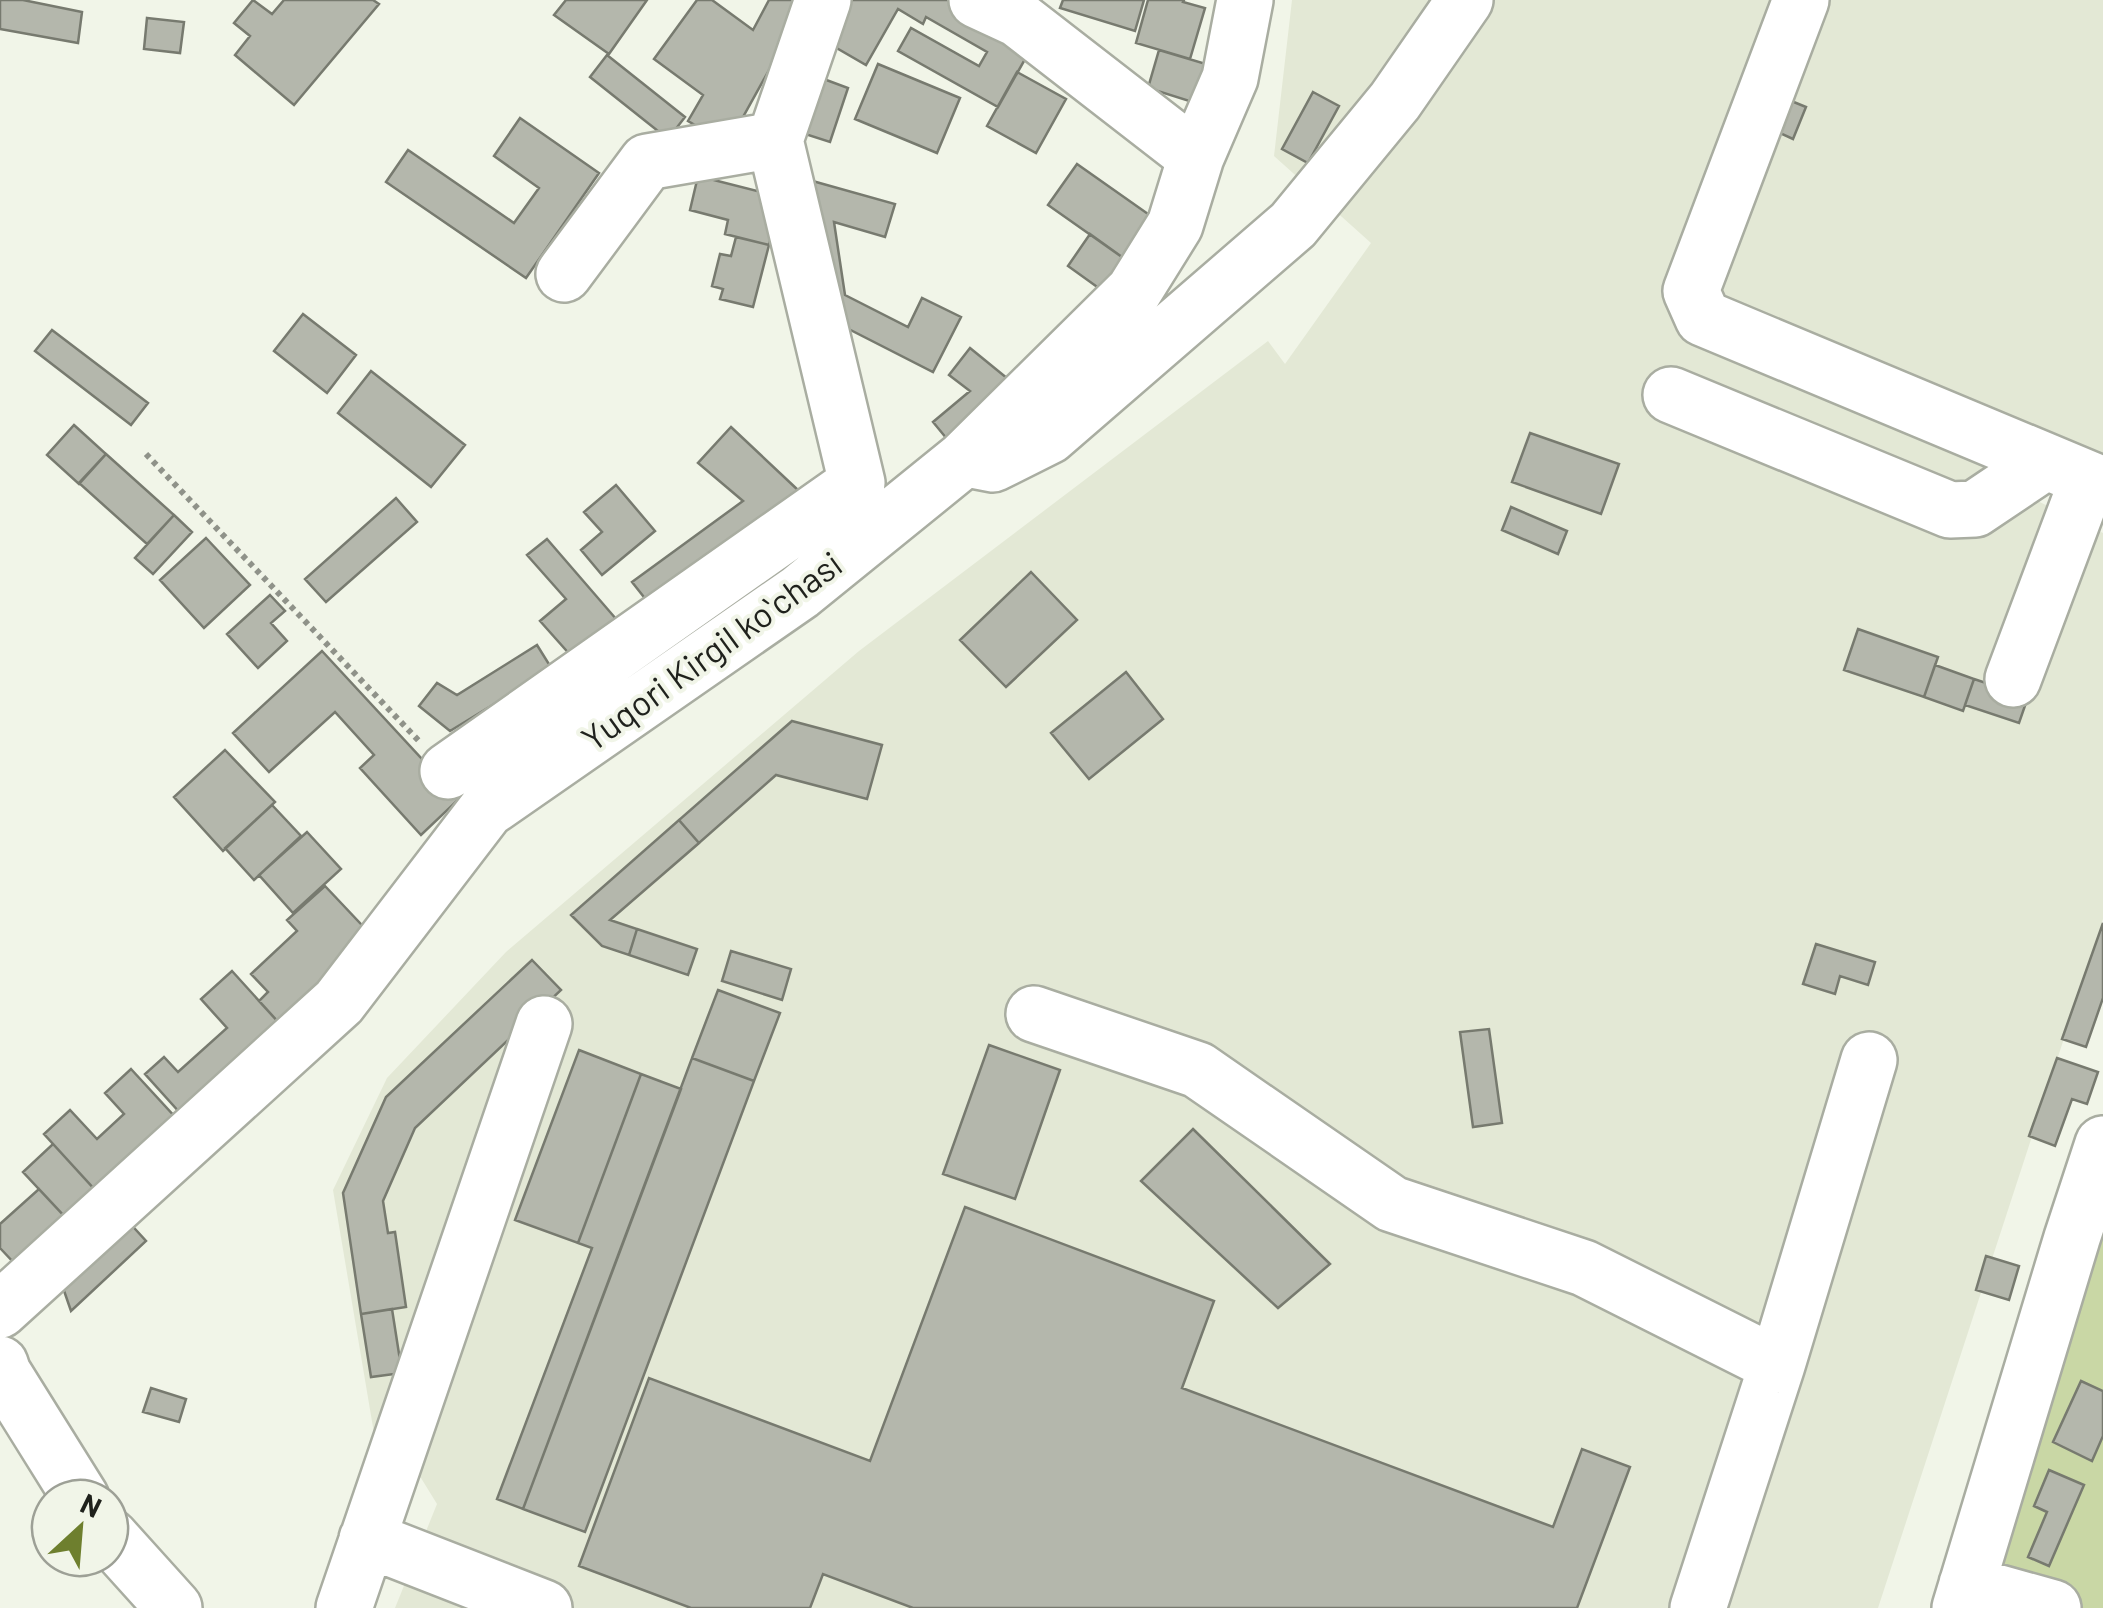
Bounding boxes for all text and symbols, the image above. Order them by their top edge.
street label: Yuqori Kirgil koʻchasi [573,541,849,759]
north arrow [30,1478,130,1578]
text: N [76,1485,107,1524]

